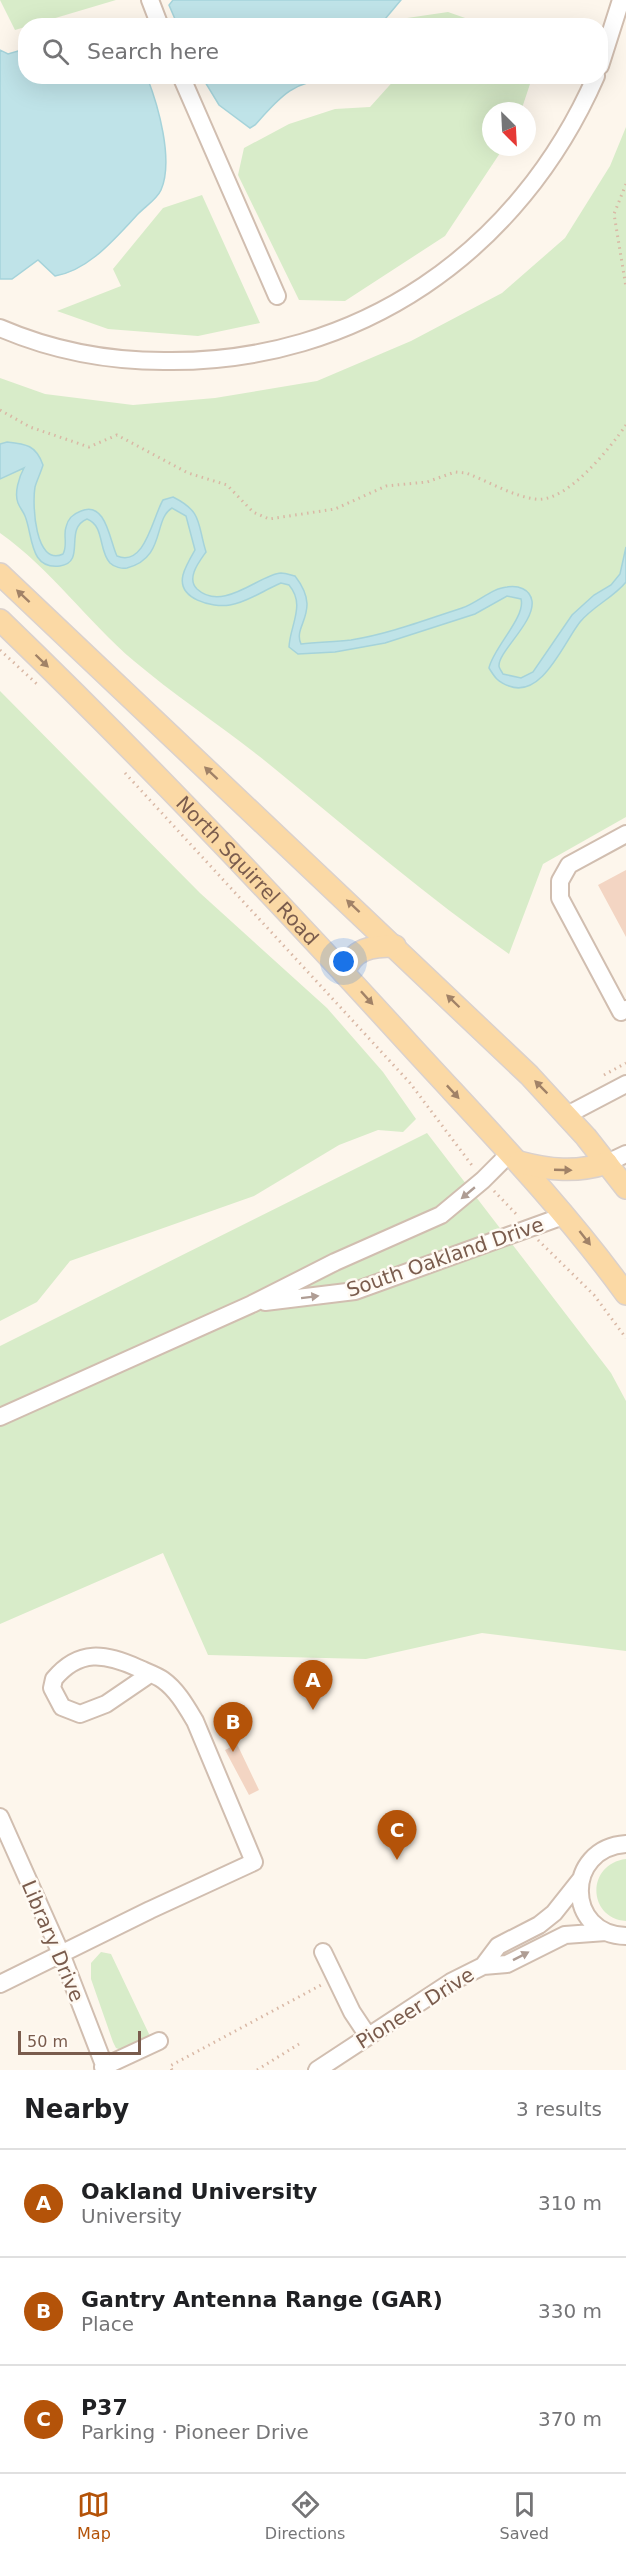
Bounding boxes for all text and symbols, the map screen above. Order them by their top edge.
search box [18,18,608,84]
icon: search [39,35,72,68]
text: Search here [87,39,219,64]
north arrow [482,102,536,156]
one-way arrow [16,590,31,603]
one-way arrow [35,653,49,667]
one-way arrow [204,766,218,780]
street label: North Squirrel Road [171,791,324,950]
one-way arrow [345,899,360,913]
your location [329,947,358,976]
one-way arrow [360,990,373,1005]
one-way arrow [446,995,460,1009]
one-way arrow [534,1080,548,1095]
one-way arrow [446,1085,460,1099]
one-way arrow [553,1165,572,1174]
one-way arrow [461,1186,476,1199]
street label: South Oakland Drive [343,1212,547,1302]
one-way arrow [578,1230,591,1246]
one-way arrow [301,1292,320,1301]
pin: A [294,1660,332,1710]
pin: B [214,1702,252,1752]
pin: C [378,1810,416,1860]
street label: Library Drive [17,1877,89,2005]
one-way arrow [512,1952,530,1962]
street label: Pioneer Drive [352,1962,478,2054]
scale bar [18,2028,141,2056]
text: 50 m [27,2032,68,2051]
text: Nearby [24,2094,129,2124]
text: 3 results [516,2097,602,2121]
text: Oakland University [81,2179,317,2204]
text: A [36,2191,51,2215]
text: 310 m [538,2191,602,2215]
text: University [81,2204,182,2228]
text: Gantry Antenna Range (GAR) [81,2287,443,2312]
text: B [36,2299,51,2323]
text: 330 m [538,2299,602,2323]
text: Place [81,2312,134,2336]
text: P37 [81,2395,128,2420]
text: C [36,2407,51,2431]
text: 370 m [538,2407,602,2431]
text: Parking · Pioneer Drive [81,2420,309,2444]
tab: Map [77,2488,111,2543]
tab: Directions [265,2488,345,2543]
tab: Saved [500,2488,549,2543]

